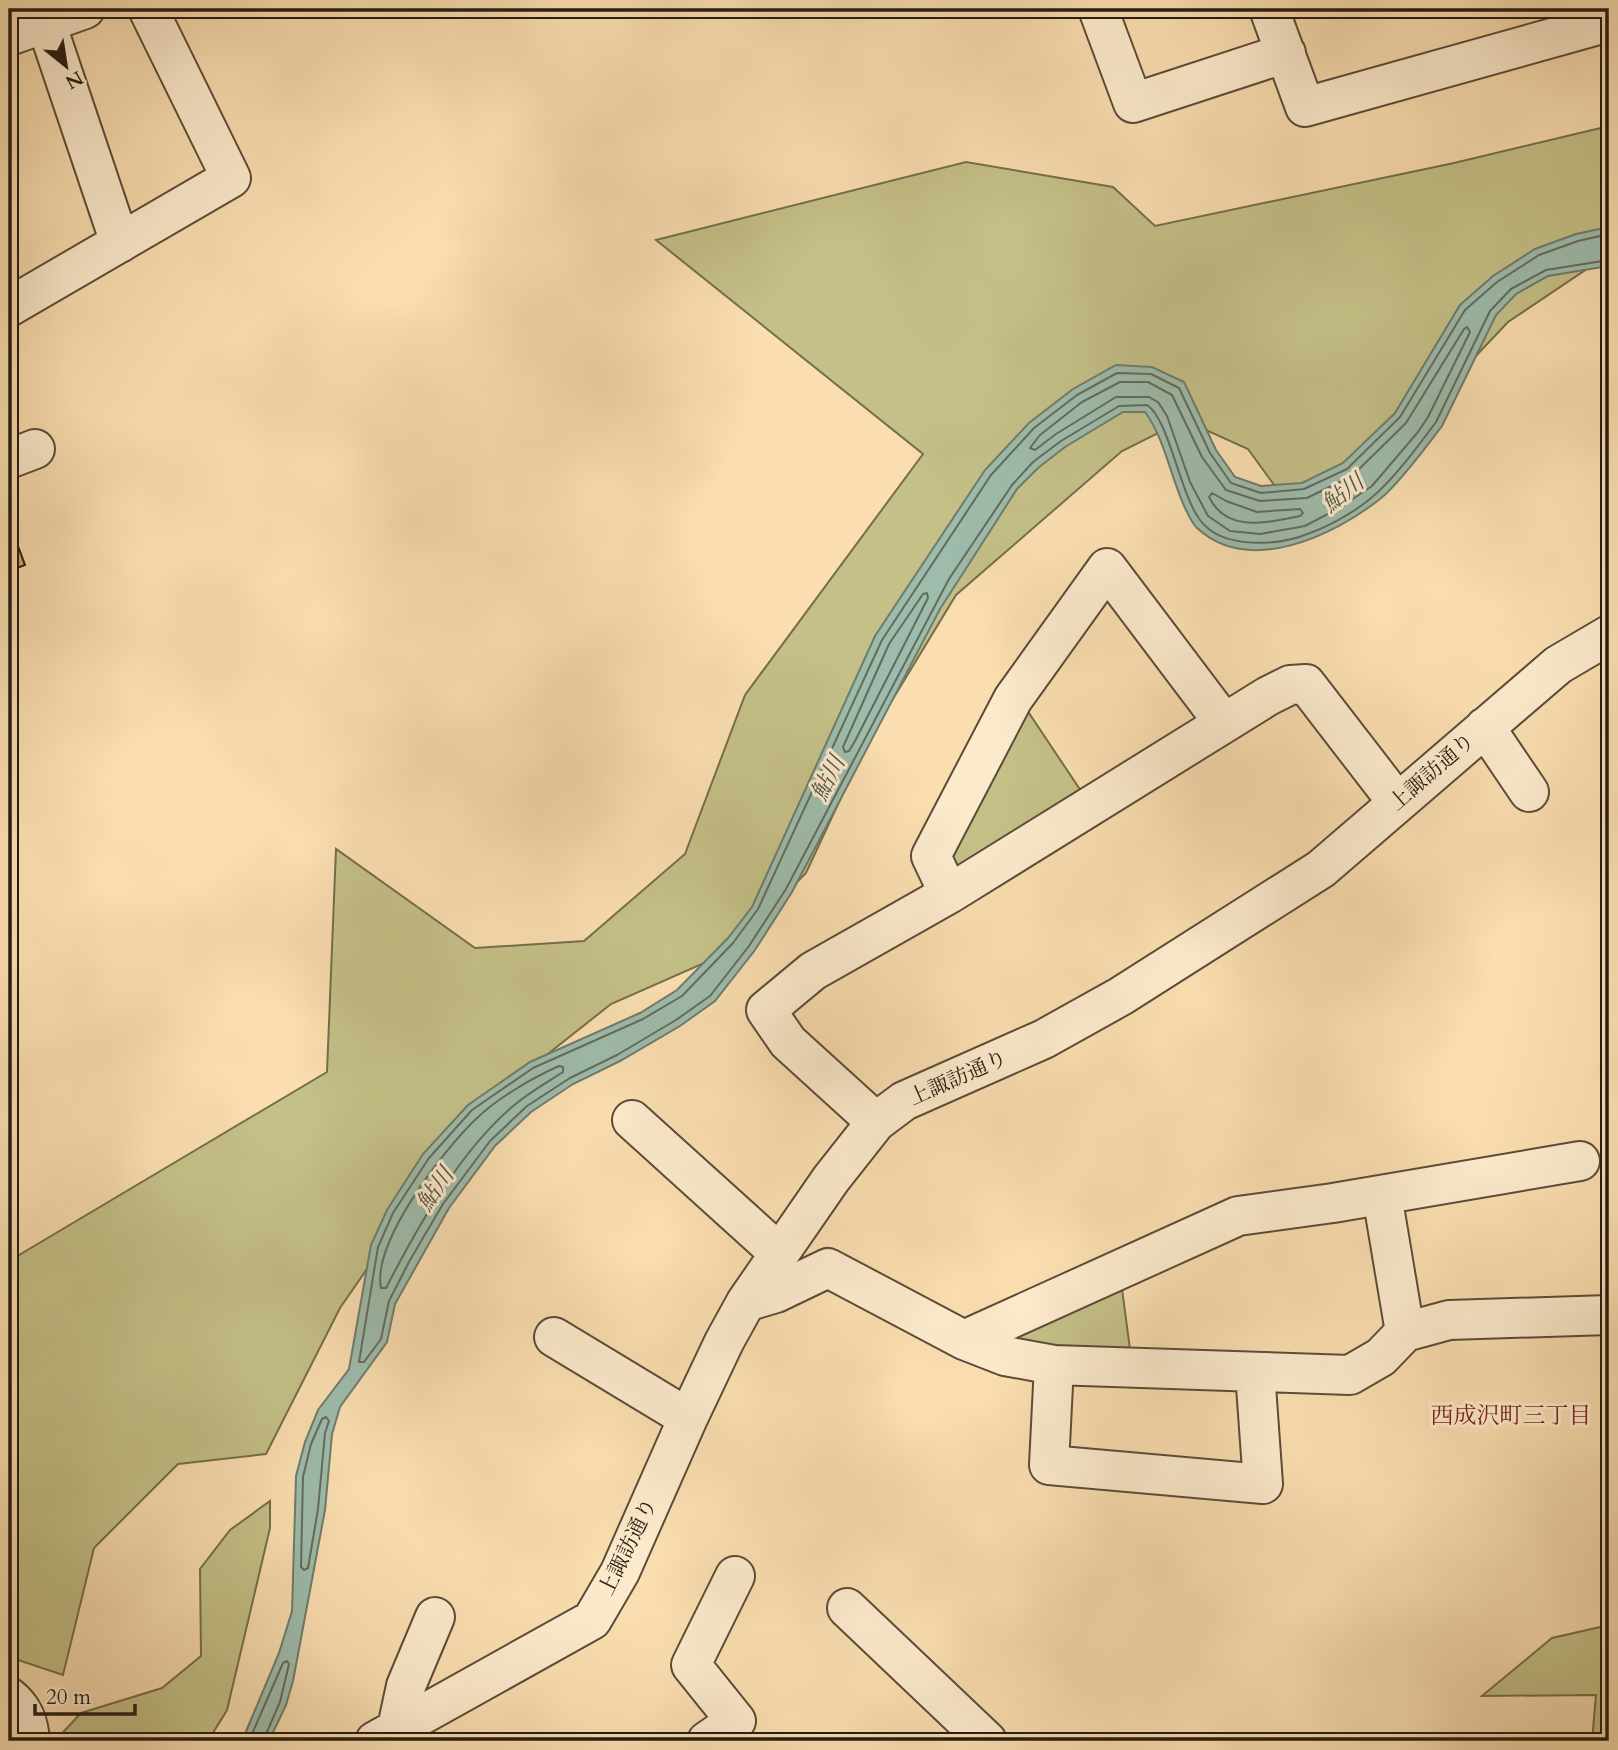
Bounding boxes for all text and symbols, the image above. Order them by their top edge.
north arrow [32,32,102,102]
text: N [60,64,88,95]
water label: 鮎川 [1315,465,1373,519]
street label: 上諏訪通り [1383,727,1481,817]
water label: 鮎川 [804,748,854,806]
street label: 上諏訪通り [904,1043,1012,1113]
water label: 鮎川 [409,1159,463,1217]
district label: 西成沢町三丁目 [1431,1400,1592,1431]
street label: 上諏訪通り [592,1493,664,1601]
scale bar [35,1673,135,1717]
text: 20 m [46,1683,91,1712]

